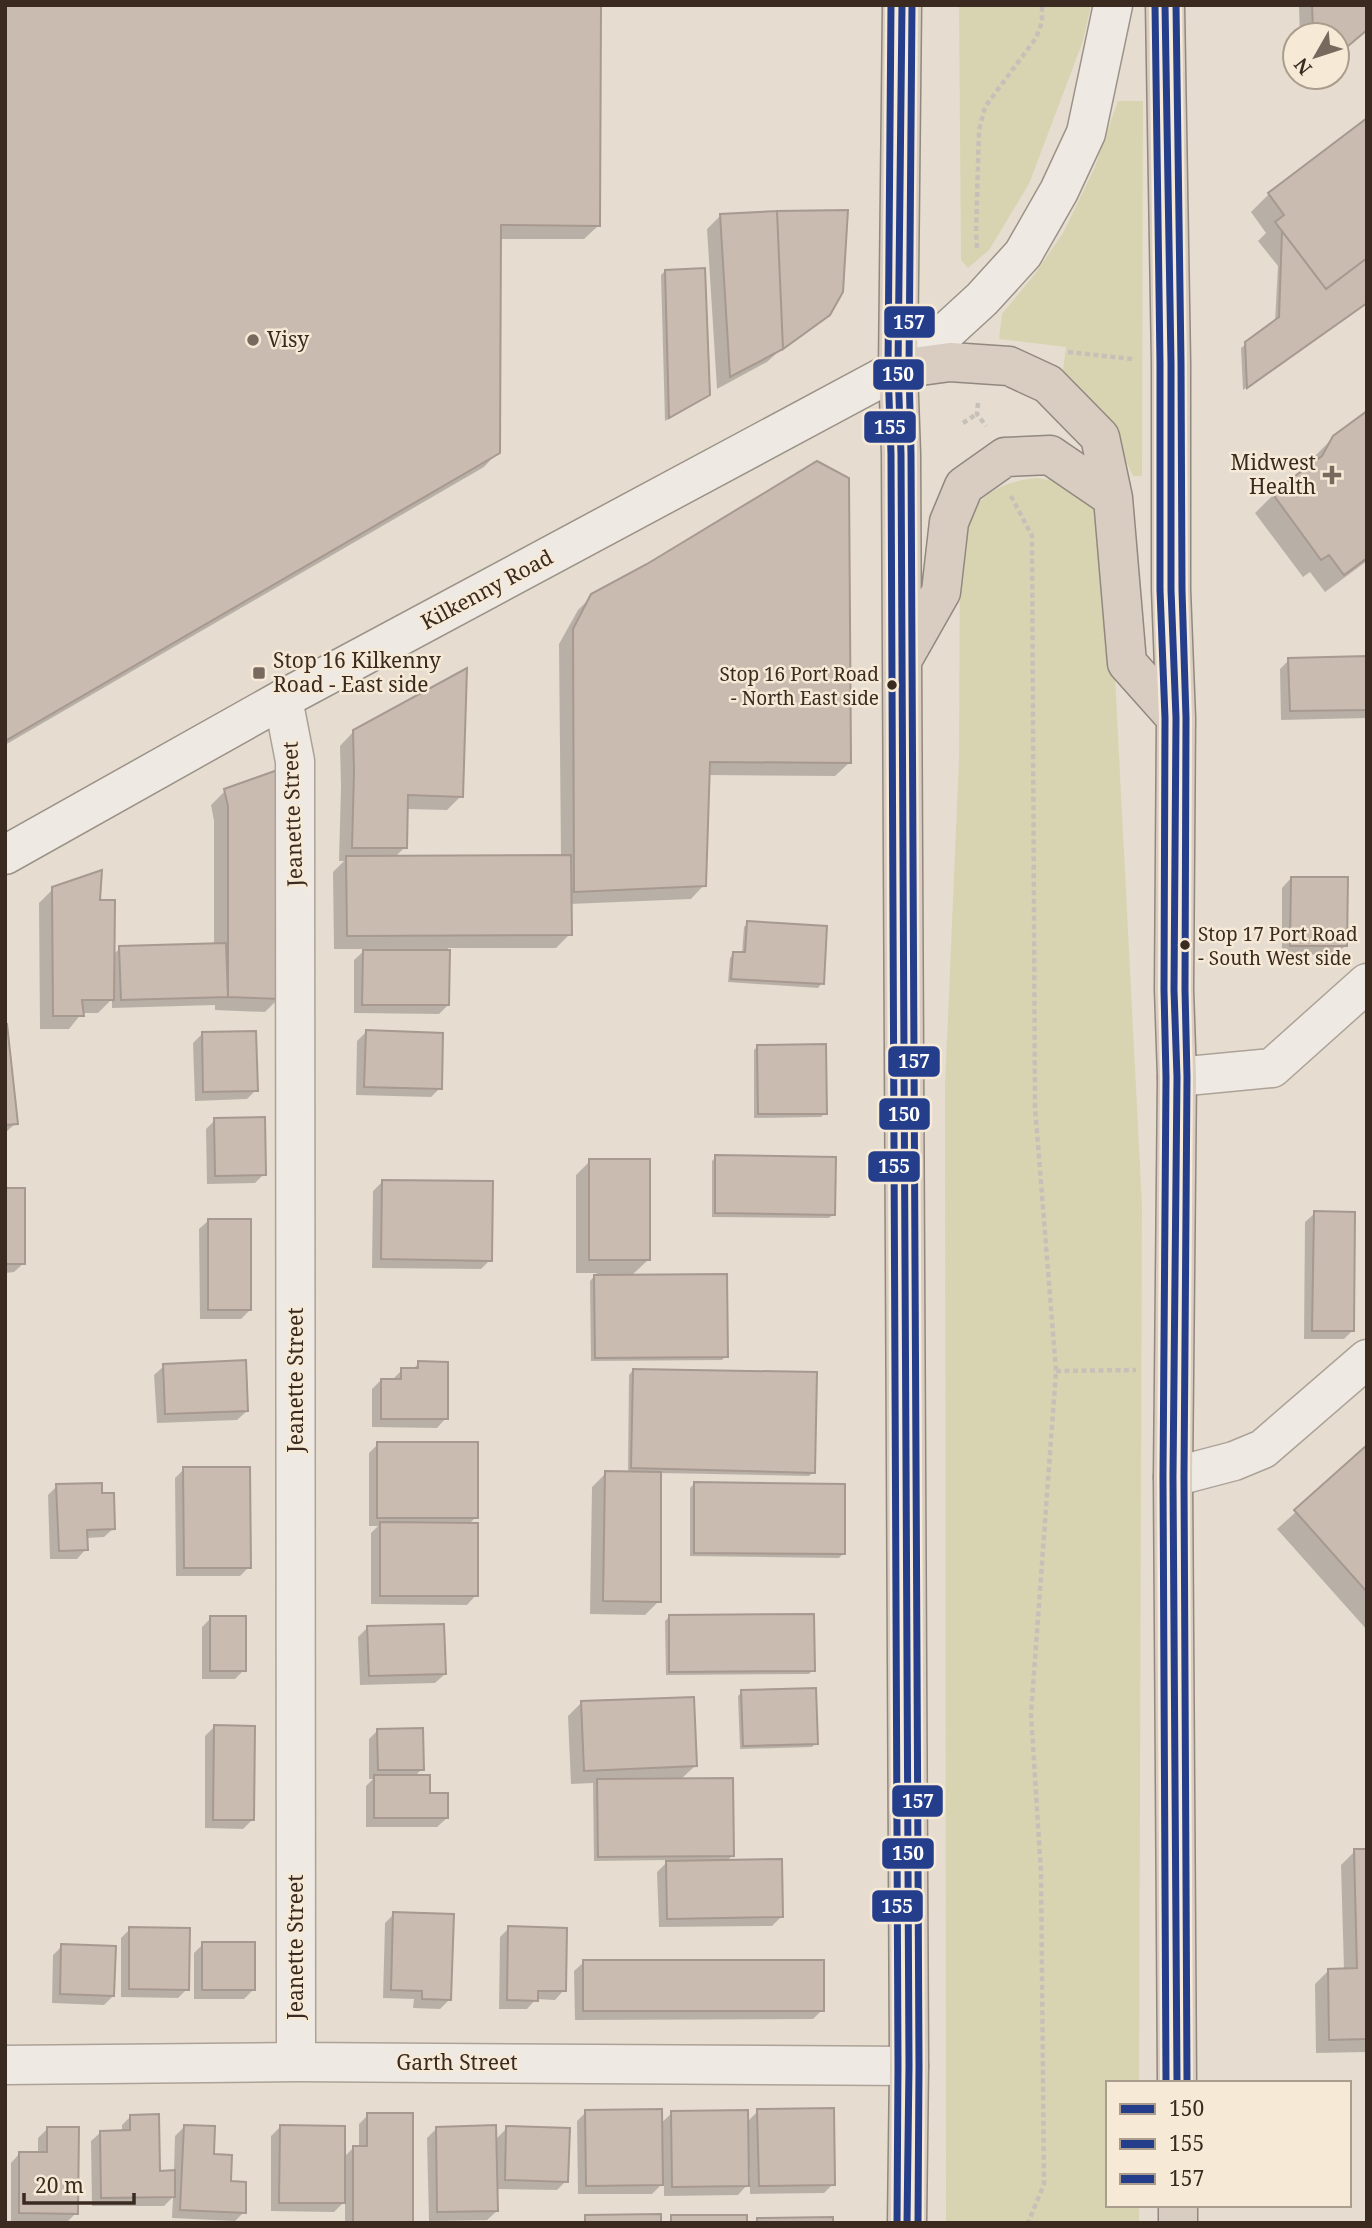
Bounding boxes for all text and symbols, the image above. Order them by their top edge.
north arrow [1281,21,1351,91]
text: N [1288,53,1318,81]
line badge: 157 [883,305,936,339]
text: 157 [893,309,925,335]
place label: Visy [267,325,309,353]
marker: Visy [245,332,261,348]
line badge: 150 [872,358,925,391]
text: 150 [882,361,914,387]
line badge: 155 [863,410,917,444]
text: 155 [874,414,906,440]
place label: Midwest Health [1230,448,1316,500]
marker: Midwest Health [1322,465,1342,485]
street label: Kilkenny Road [416,543,557,636]
place label: Stop 16 Kilkenny Road - East side [273,646,441,698]
place label: Stop 16 Port Road - North East side [719,661,879,711]
marker: Stop 16 Kilkenny Road - East side [251,665,267,681]
marker: Stop 16 Port Road - North East side [885,678,899,692]
street label: Jeanette Street [275,741,309,888]
place label: Stop 17 Port Road - South West side [1198,921,1358,971]
marker: Stop 17 Port Road - South West side [1178,938,1192,952]
line badge: 157 [887,1045,941,1078]
text: 157 [898,1048,930,1074]
line badge: 150 [878,1097,931,1131]
text: 150 [888,1101,920,1127]
line badge: 155 [867,1150,921,1183]
text: 155 [878,1153,910,1179]
street label: Jeanette Street [281,1307,309,1454]
line badge: 157 [891,1784,944,1818]
text: 157 [902,1788,934,1814]
line badge: 150 [881,1837,935,1870]
text: 150 [892,1840,924,1866]
street label: Jeanette Street [281,1874,309,2021]
line badge: 155 [871,1889,924,1923]
text: 155 [881,1893,913,1919]
street label: Garth Street [396,2048,518,2076]
legend [1106,2081,1351,2207]
text: 150 [1169,2094,1204,2122]
text: 155 [1169,2129,1204,2157]
scale bar [24,2162,135,2206]
text: 157 [1169,2164,1204,2192]
text: 20 m [35,2171,84,2199]

